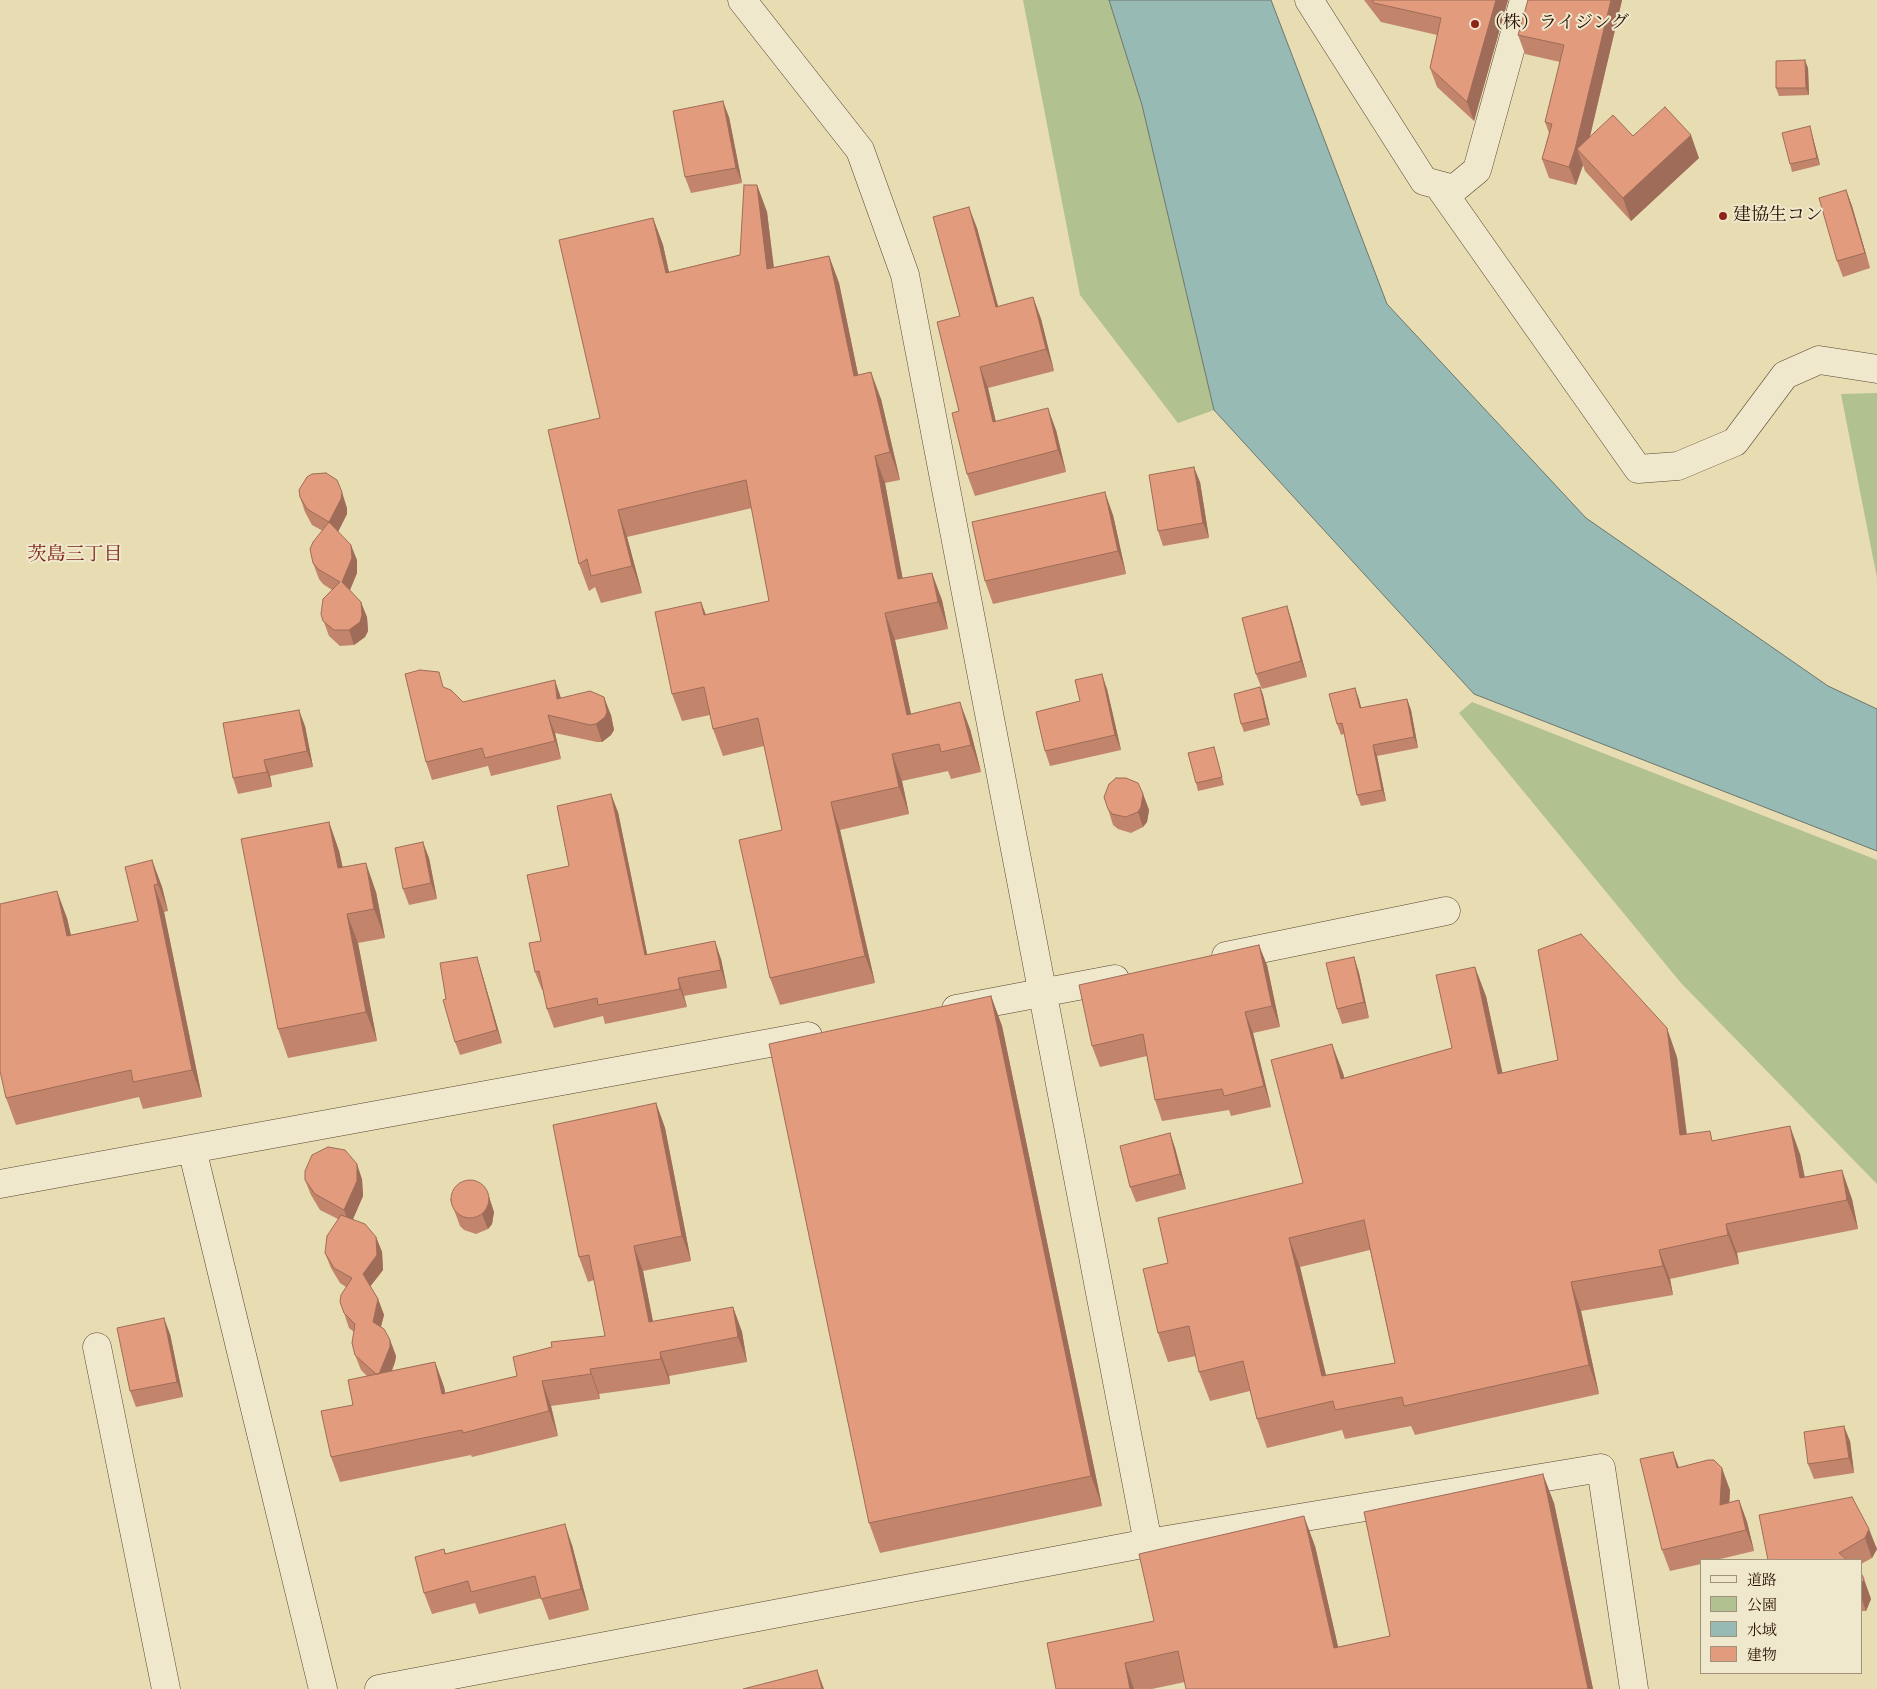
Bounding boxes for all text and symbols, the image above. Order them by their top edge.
place label: （株）ライジング [1485,13,1629,35]
marker: （株）ライジング [1469,18,1481,30]
place label: 建協生コン [1733,205,1823,227]
marker: 建協生コン [1717,210,1729,222]
district label: 茨島三丁目 [28,545,122,567]
legend [1700,1559,1862,1674]
text: 道路 [1747,1571,1777,1590]
text: 公園 [1747,1596,1777,1615]
text: 水域 [1747,1621,1777,1640]
text: 建物 [1747,1646,1777,1665]

